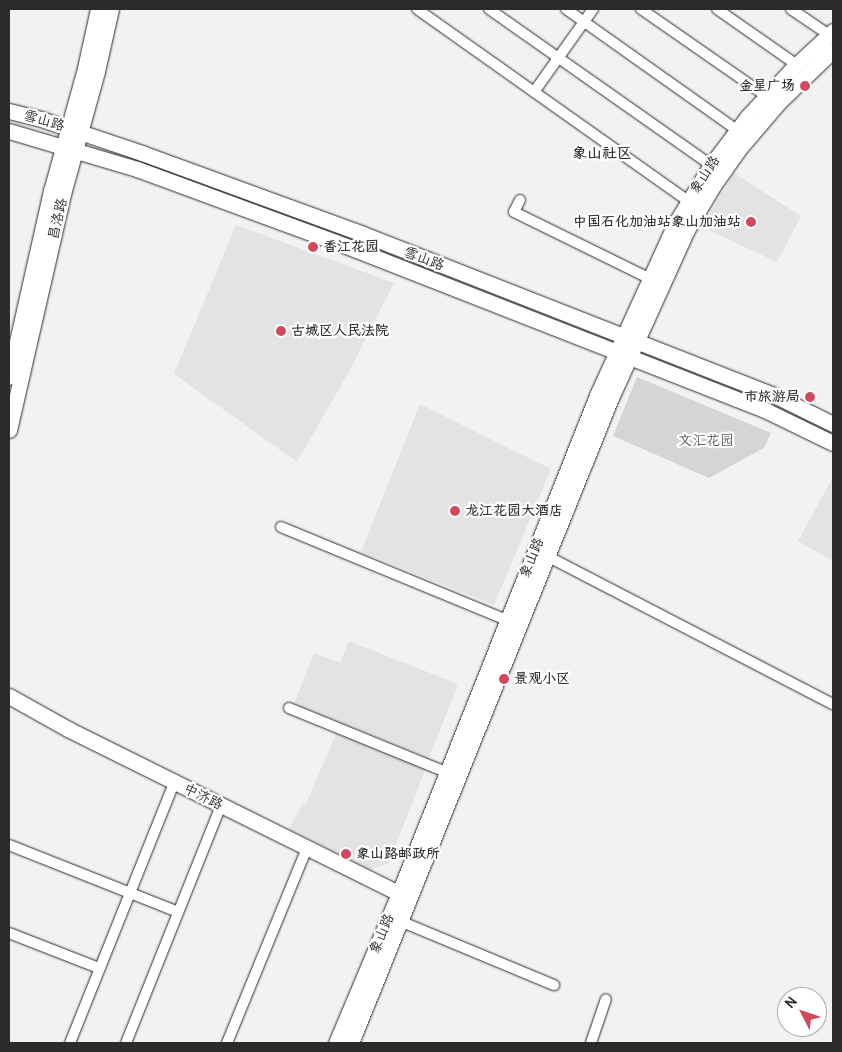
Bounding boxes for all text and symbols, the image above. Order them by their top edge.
place label: 金星广场 [739,78,795,94]
marker: 金星广场 [799,80,811,92]
street label: 雪山路 [21,107,67,135]
district label: 象山社区 [572,145,632,163]
street label: 象山路 [687,153,723,197]
street label: 昌洛路 [45,197,71,241]
place label: 中国石化加油站象山加油站 [573,214,741,230]
marker: 中国石化加油站象山加油站 [745,216,757,228]
place label: 香江花园 [323,239,379,255]
marker: 香江花园 [307,241,319,253]
street label: 雪山路 [401,244,447,274]
place label: 古城区人民法院 [291,323,389,339]
marker: 古城区人民法院 [275,325,287,337]
place label: 市旅游局 [744,389,800,405]
marker: 市旅游局 [804,391,816,403]
park label: 文汇花园 [678,433,734,449]
place label: 龙江花园大酒店 [465,503,563,519]
marker: 龙江花园大酒店 [449,505,461,517]
street label: 象山路 [516,535,548,581]
place label: 景观小区 [514,671,570,687]
marker: 景观小区 [498,673,510,685]
street label: 中济路 [180,780,226,814]
place label: 象山路邮政所 [356,846,440,862]
marker: 象山路邮政所 [340,848,352,860]
street label: 象山路 [366,911,398,957]
north arrow [777,987,827,1037]
text: N [782,993,801,1012]

